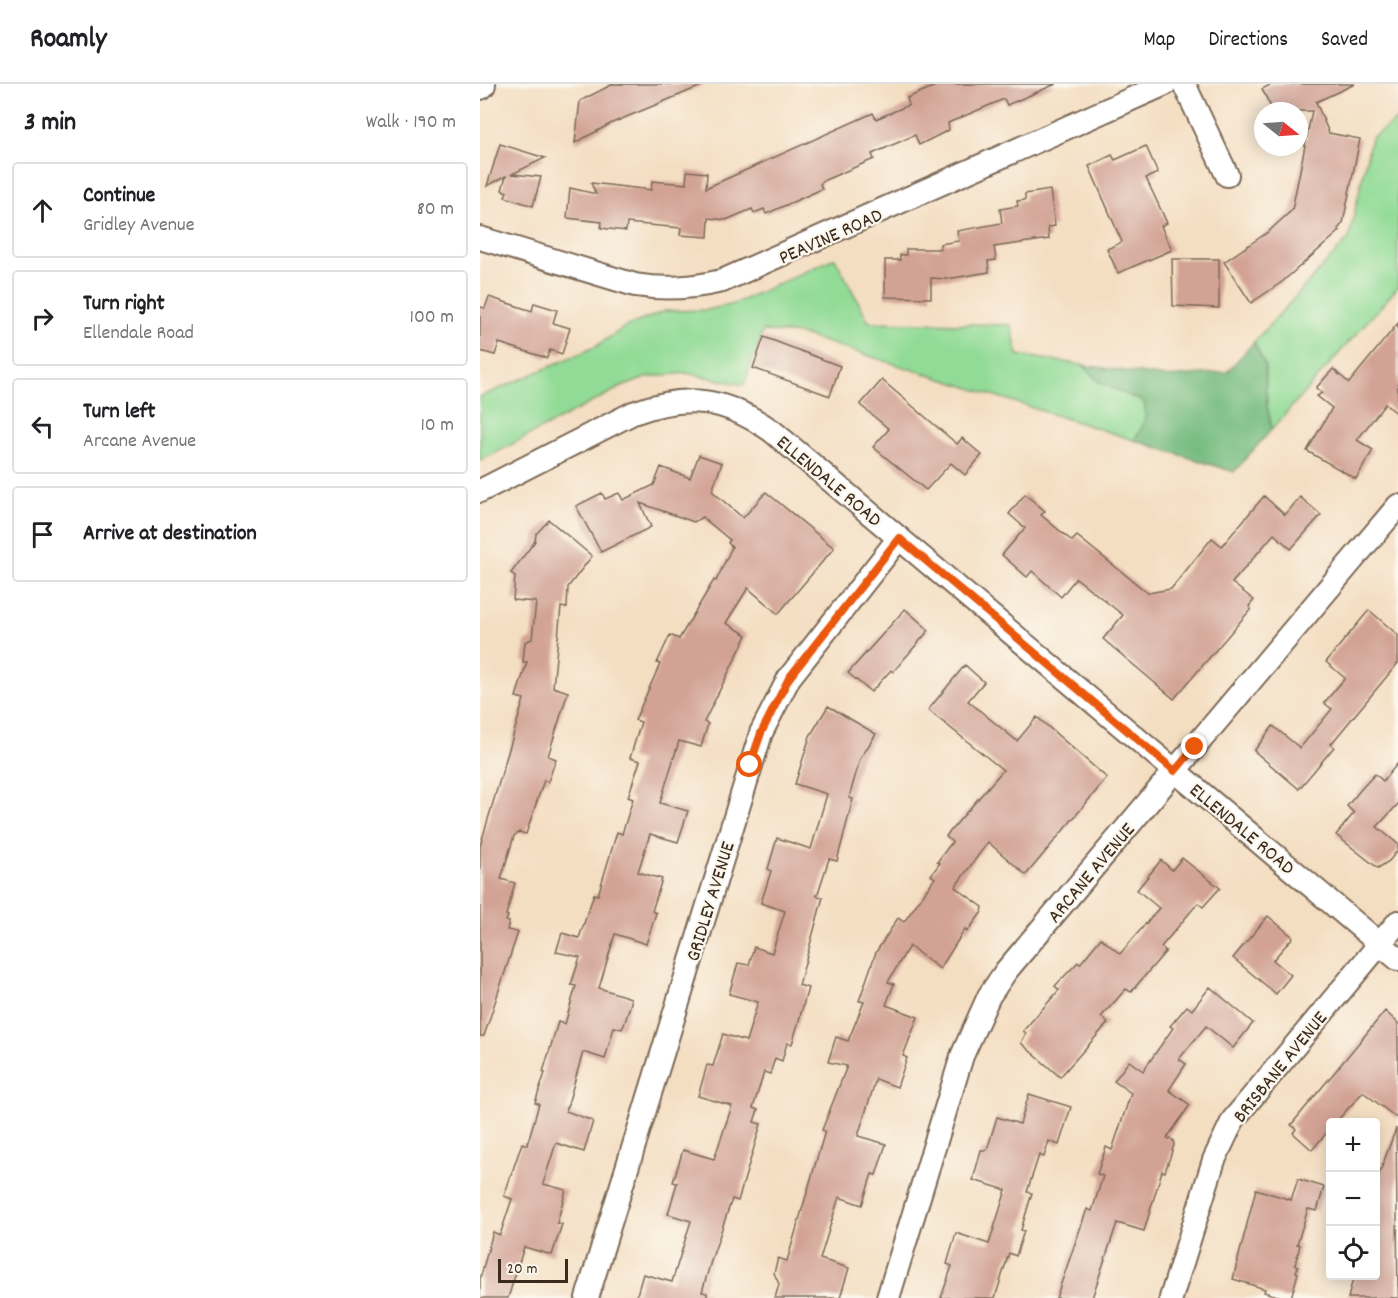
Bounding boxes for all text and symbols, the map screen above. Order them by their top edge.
text: Roamly [30,21,106,61]
text: Map [1144,26,1175,56]
text: Directions [1208,26,1288,56]
text: Saved [1321,26,1368,56]
north arrow [1254,102,1308,156]
text: 3 min [24,105,76,142]
text: Walk · 190 m [366,109,456,137]
text: Continue [83,181,155,212]
icon: ahead [26,194,59,227]
text: 80 m [417,196,454,224]
street label: PEAVINE ROAD [775,202,888,273]
text: Gridley Avenue [83,212,195,240]
text: Turn right [83,289,165,320]
icon: right [26,302,59,335]
text: 100 m [410,304,454,332]
text: Ellendale Road [83,320,194,348]
text: Turn left [83,397,155,428]
icon: left [26,410,59,443]
text: 10 m [420,412,454,440]
text: Arcane Avenue [83,428,196,456]
street label: ELLENDALE ROAD [769,430,887,535]
icon: arrive [26,518,59,551]
text: Arrive at destination [83,519,257,550]
route end [1181,733,1207,759]
route start [736,751,762,777]
street label: ELLENDALE ROAD [1182,778,1300,883]
street label: ARCANE AVENUE [1042,818,1143,930]
street label: GRIDLEY AVENUE [680,839,743,965]
street label: BRISBANE AVENUE [1228,1006,1335,1130]
map controls [1326,1118,1380,1280]
button: + [1326,1118,1380,1172]
button: − [1326,1172,1380,1226]
button: locate [1326,1226,1380,1280]
scale bar [498,1256,568,1284]
text: 20 m [507,1258,537,1281]

